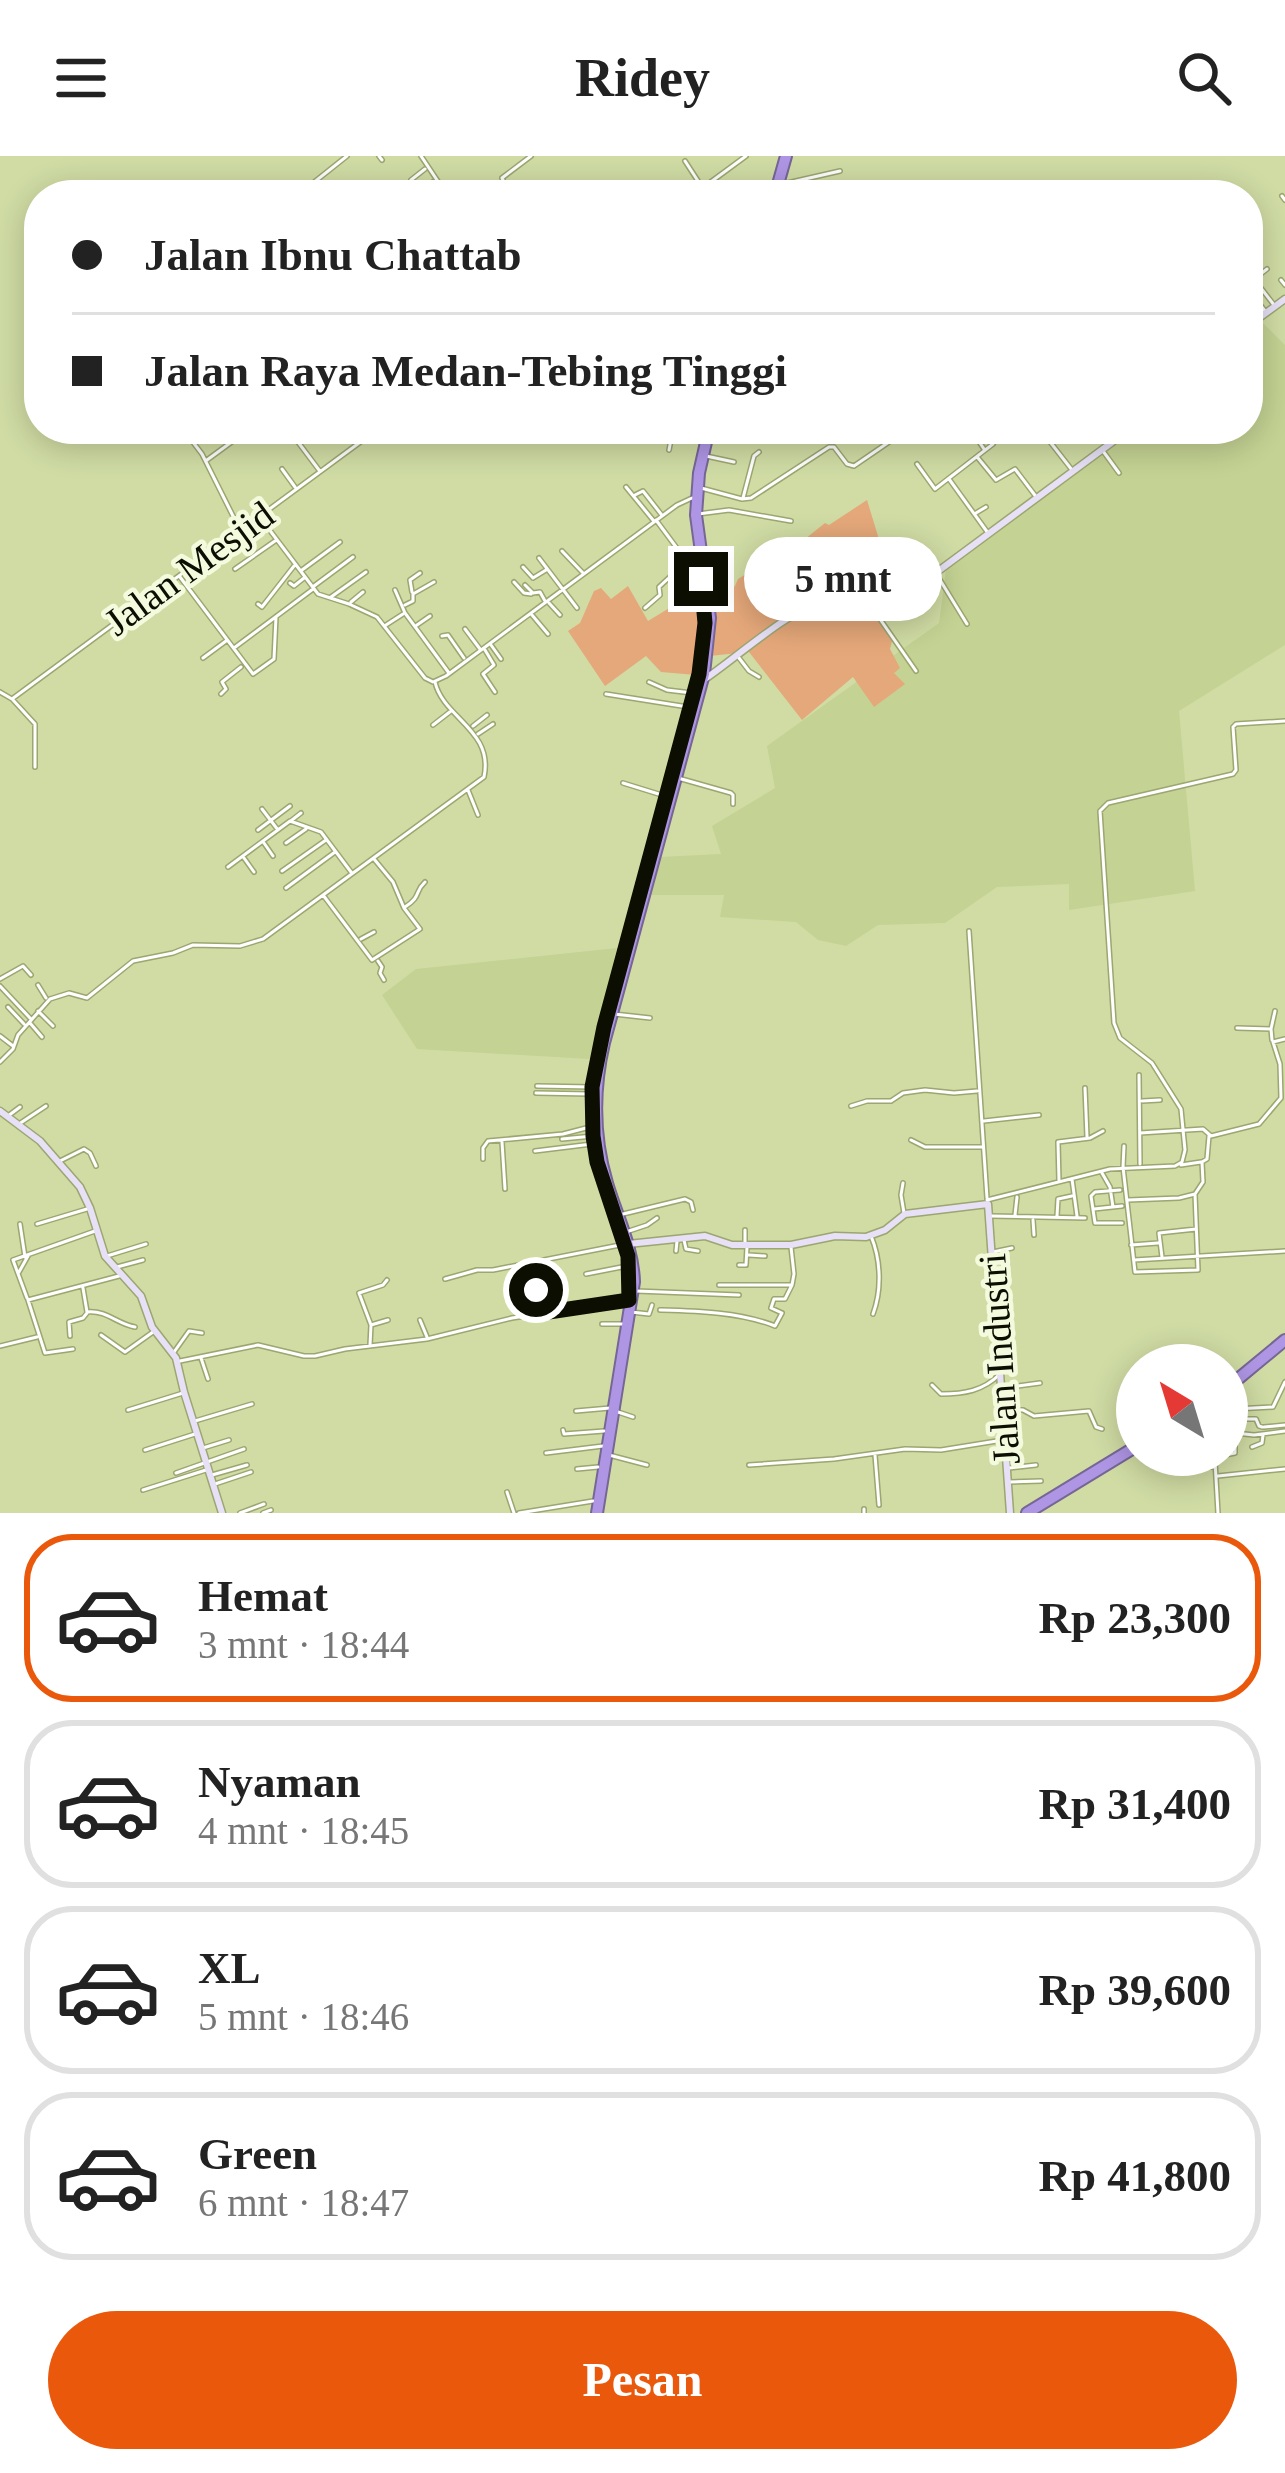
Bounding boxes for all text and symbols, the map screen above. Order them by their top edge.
icon: menu [48,45,114,111]
icon: search [1171,45,1237,111]
text: Ridey [575,48,710,108]
text: Jalan Ibnu Chattab [144,230,522,280]
text: Jalan Raya Medan-Tebing Tinggi [144,346,787,396]
street label: Jalan Mesjid [96,492,283,644]
callout: 5 mnt [743,537,941,621]
route end [674,552,728,606]
text: 5 mnt [795,557,891,600]
street label: Jalan Industri [970,1252,1028,1466]
route start [509,1263,563,1317]
north arrow [1116,1344,1248,1476]
map controls [1116,1344,1248,1476]
icon: car [54,1564,162,1672]
text: Hemat [198,1571,328,1621]
text: Rp 23,300 [1038,1593,1231,1643]
text: 3 mnt · 18:44 [198,1623,409,1666]
icon: car [54,1750,162,1858]
text: Nyaman [198,1757,361,1807]
text: Rp 31,400 [1038,1779,1231,1829]
text: 4 mnt · 18:45 [198,1809,409,1852]
icon: car [54,1936,162,2044]
text: XL [198,1943,261,1993]
text: Rp 39,600 [1038,1965,1231,2015]
text: 5 mnt · 18:46 [198,1995,409,2038]
icon: car [54,2122,162,2230]
text: Green [198,2129,317,2179]
text: Rp 41,800 [1038,2151,1231,2201]
text: 6 mnt · 18:47 [198,2181,409,2224]
button: Pesan [48,2311,1237,2449]

